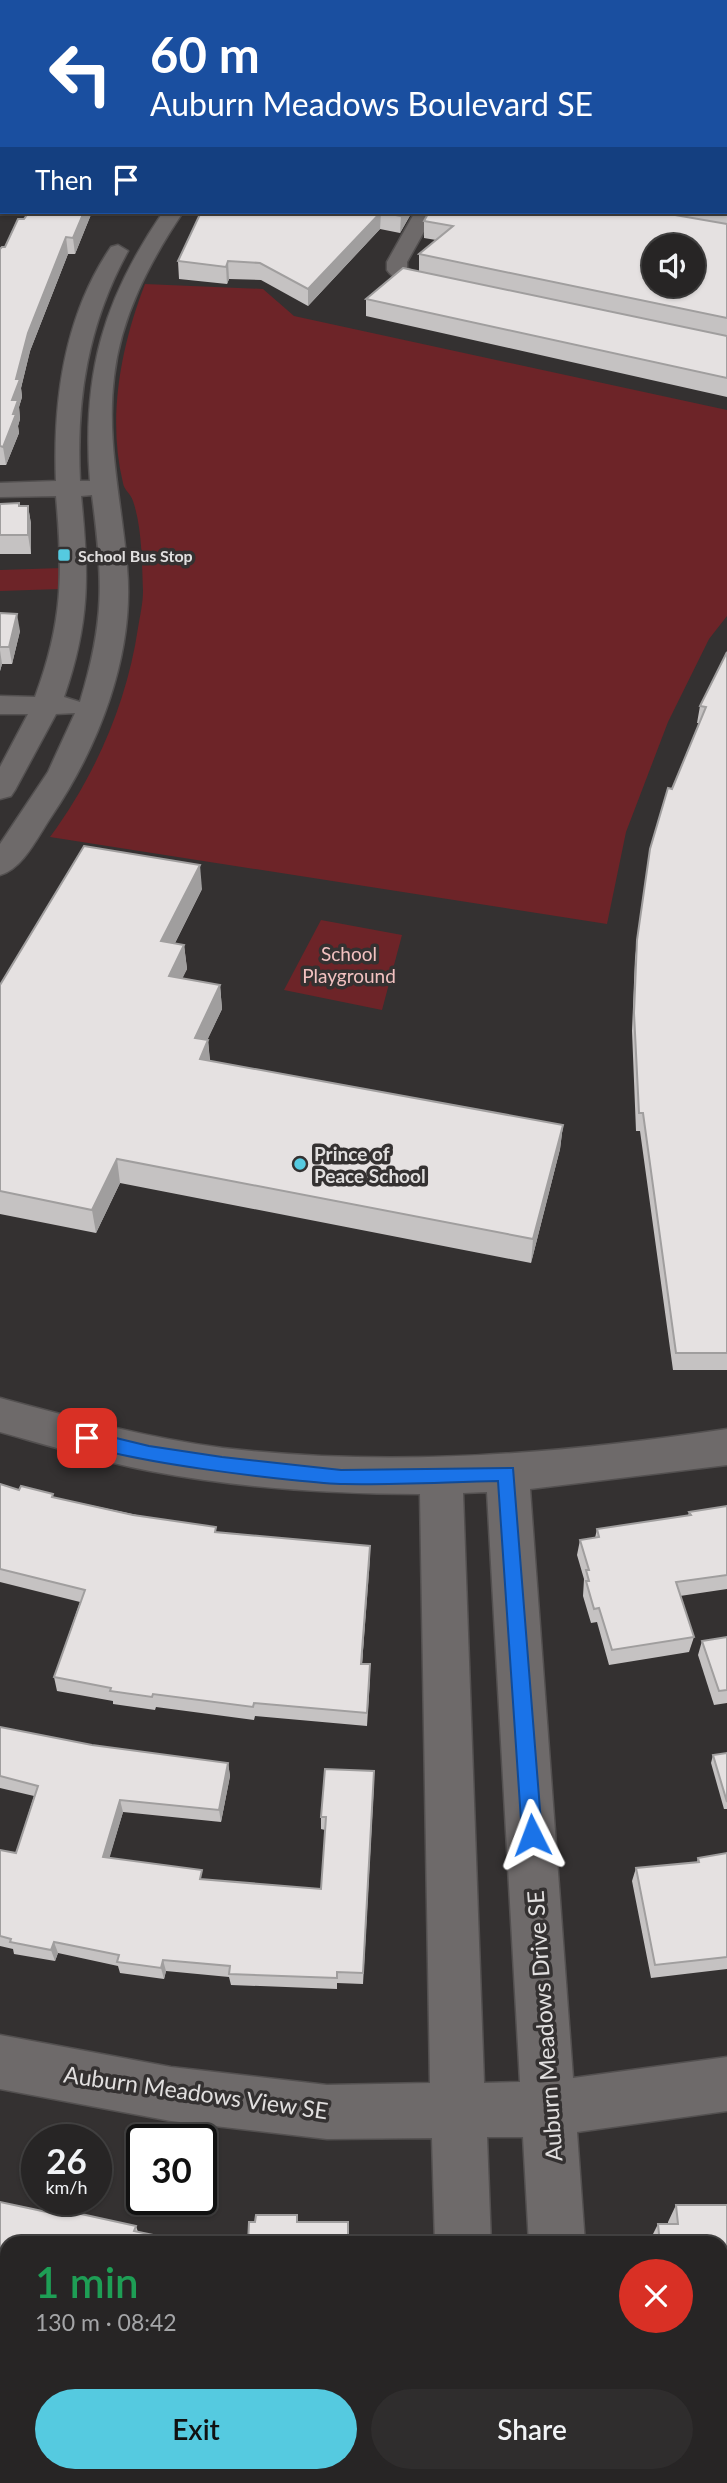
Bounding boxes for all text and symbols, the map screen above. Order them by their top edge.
text: 60 m [150,25,260,83]
icon: left [35,28,126,119]
text: Auburn Meadows Boulevard SE [150,84,593,123]
icon: arrive [107,161,145,199]
text: Then [35,164,93,196]
map controls [642,234,705,297]
button: sound [642,234,705,297]
place label: School Bus Stop [78,546,193,565]
marker: School Bus Stop [56,547,72,563]
park label: School Playground [302,942,396,987]
place label: Prince of Peace School [314,1142,426,1187]
marker: Prince of Peace School [292,1156,308,1172]
pin [57,1408,117,1468]
icon: arrive [68,1419,106,1457]
position arrow [495,1798,569,1872]
street label: Auburn Meadows Drive SE [521,1890,567,2162]
street label: Auburn Meadows View SE [62,2060,330,2124]
speed limit sign: 30 [126,2124,217,2215]
text: 26 [46,2139,87,2181]
text: km/h [45,2176,88,2198]
text: 1 min [35,2257,139,2307]
button: close [619,2259,693,2333]
text: 130 m · 08:42 [35,2308,177,2336]
button: Exit [35,2389,357,2469]
button: Share [371,2389,693,2469]

